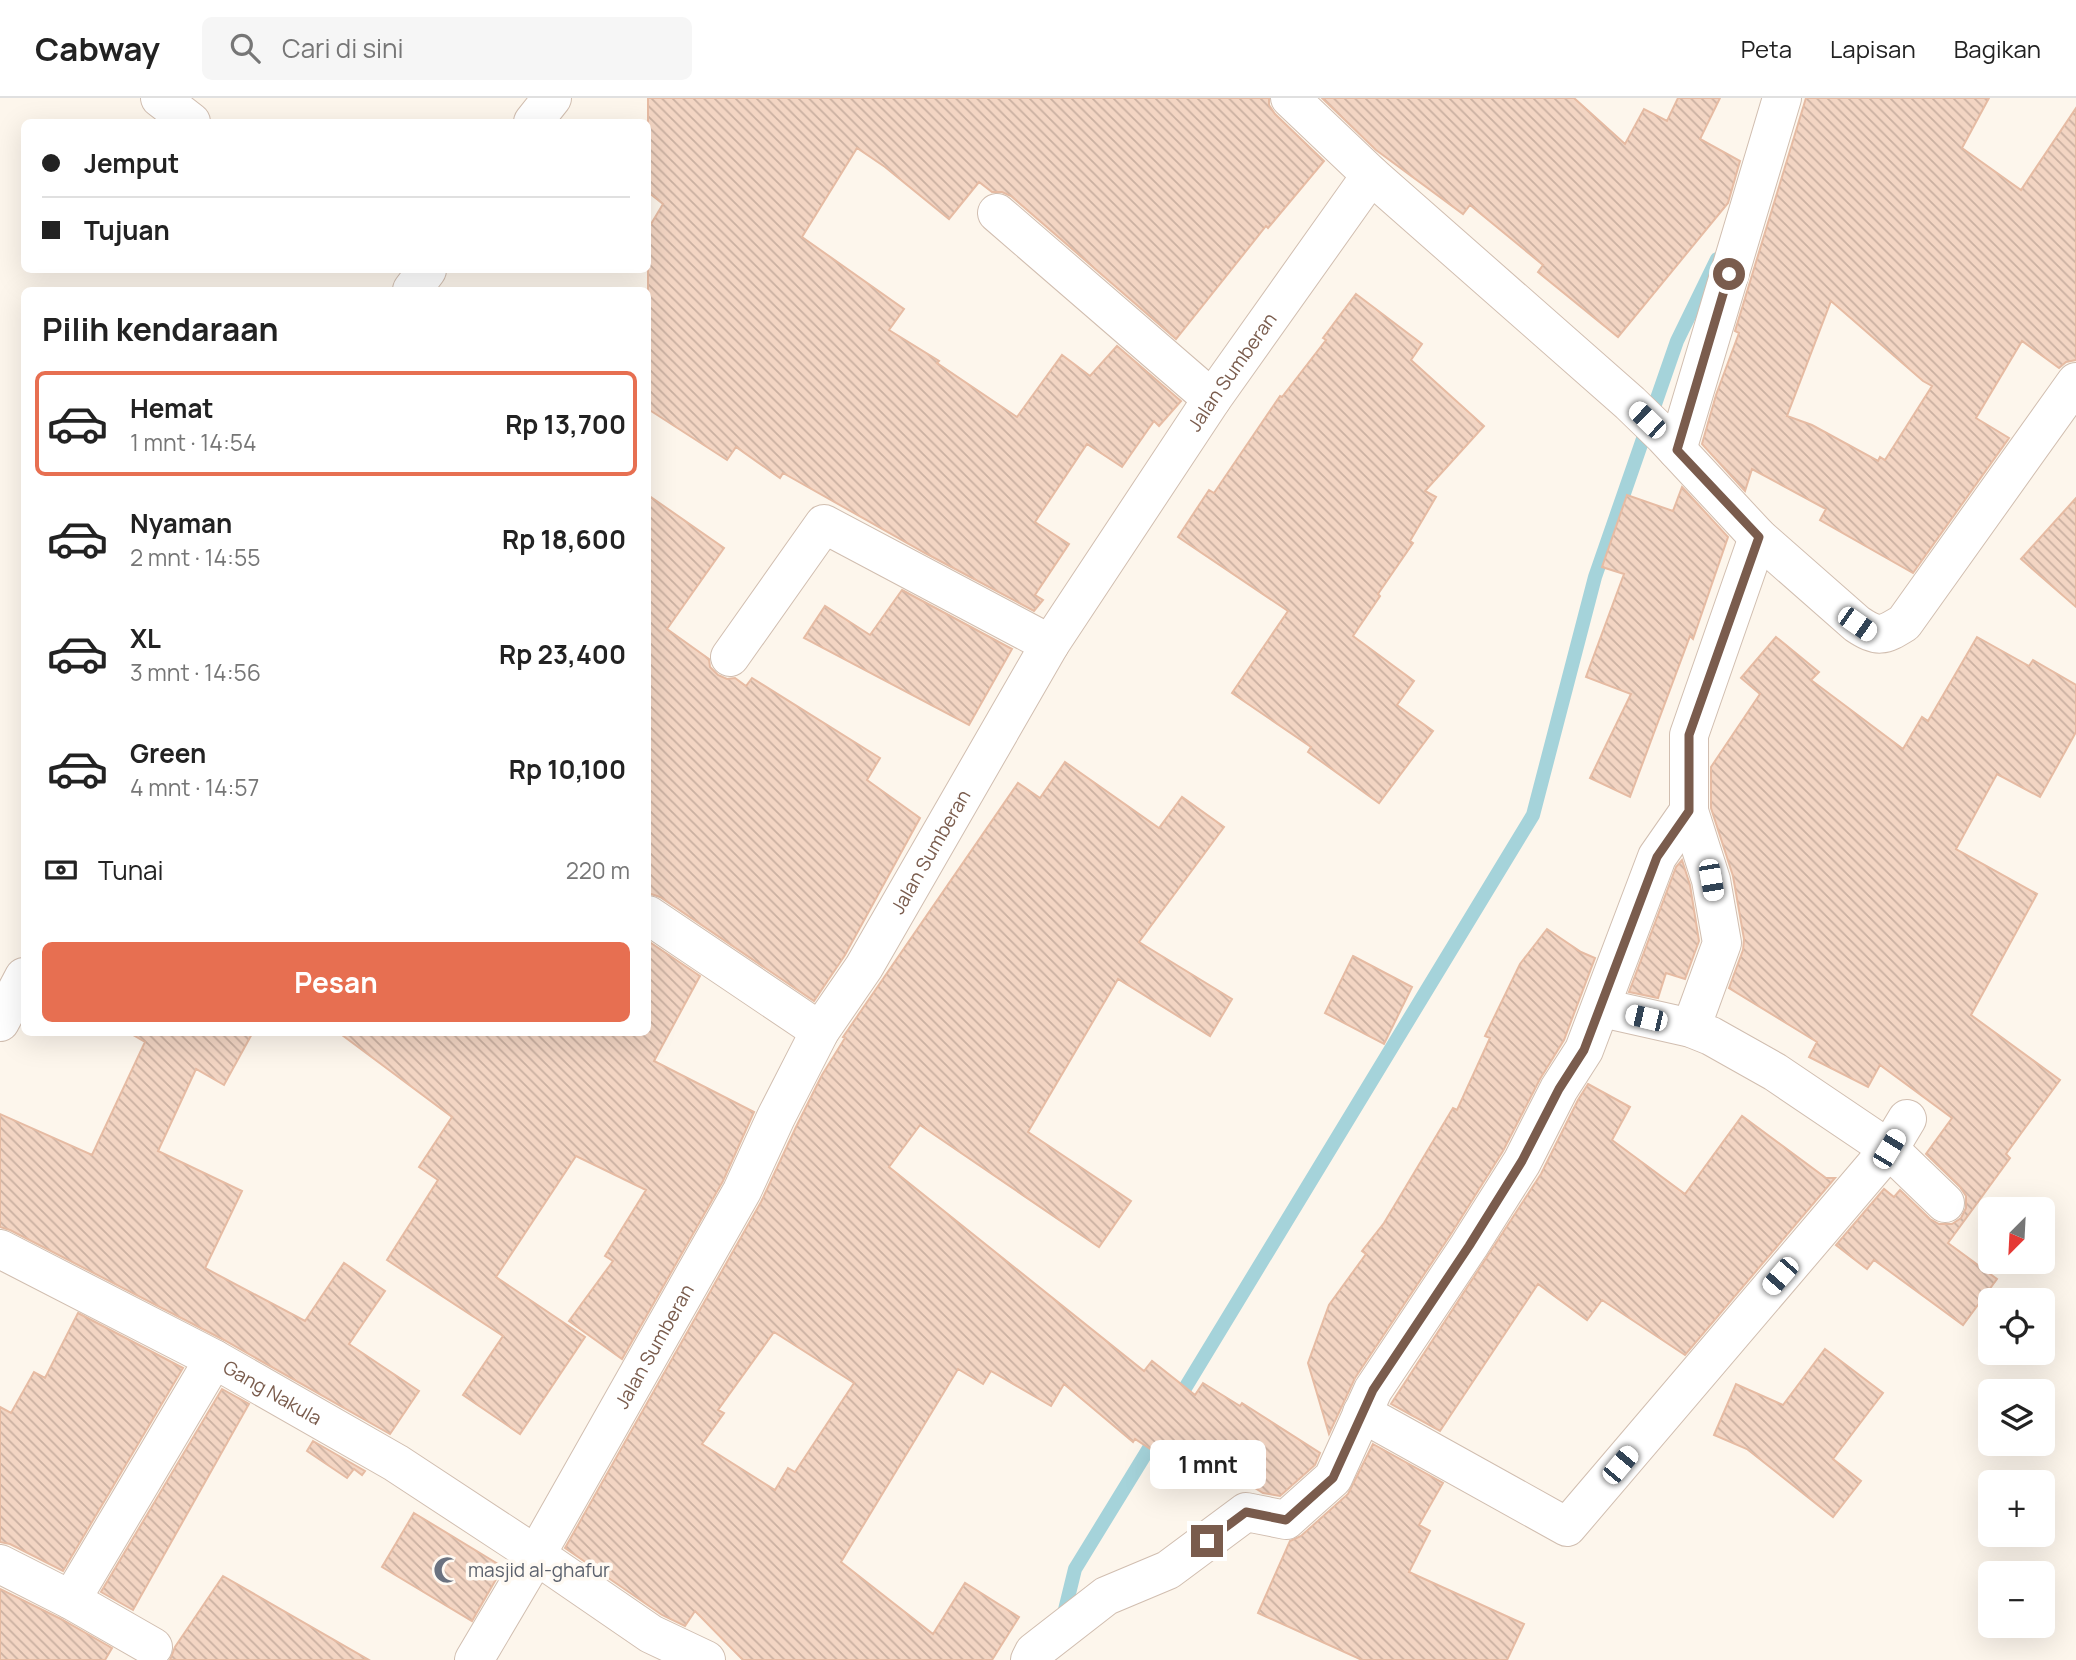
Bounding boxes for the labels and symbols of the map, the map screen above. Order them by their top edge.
route start [1713,258,1745,290]
street label: Jalan Sumberan [1181,307,1282,436]
car [1625,398,1670,442]
car [1834,603,1881,645]
street label: Jalan Sumberan [884,785,976,919]
car [1698,857,1725,903]
car [1624,1003,1669,1033]
car [1870,1126,1909,1172]
north arrow [1978,1197,2054,1274]
car [1759,1253,1802,1299]
street label: Jalan Sumberan [609,1279,700,1413]
street label: Gang Nakula [218,1354,327,1431]
callout: 1 mnt [1149,1440,1265,1488]
car [1599,1442,1642,1488]
route end [1191,1525,1223,1557]
mosque icon: masjid al-ghafur [432,1555,462,1585]
place label: masjid al-ghafur [468,1557,610,1583]

